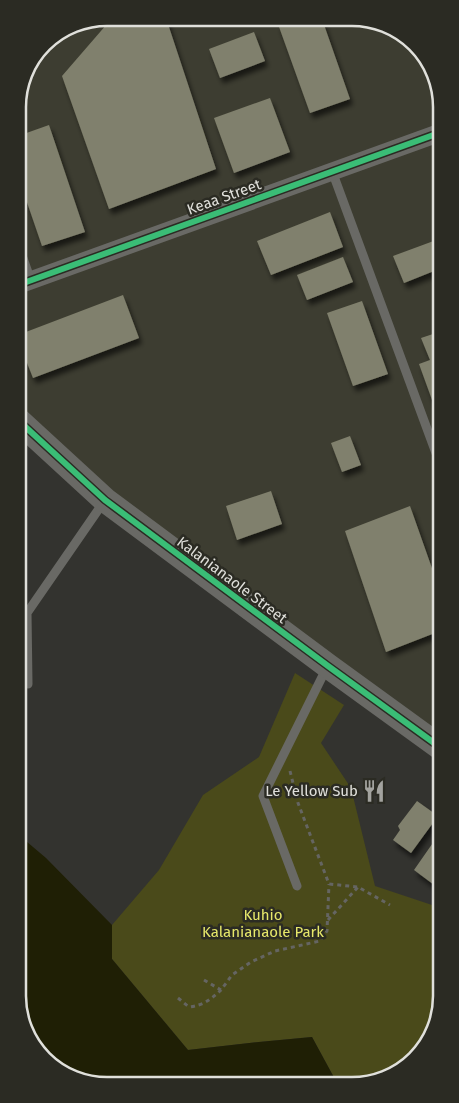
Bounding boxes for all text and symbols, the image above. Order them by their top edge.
street label: Keaa Street [184,175,264,219]
street label: Kalanianaole Street [173,533,291,628]
restaurant icon: Le Yellow Sub [361,778,387,804]
place label: Le Yellow Sub [265,782,358,800]
park label: Kuhio Kalanianaole Park [202,906,324,941]

